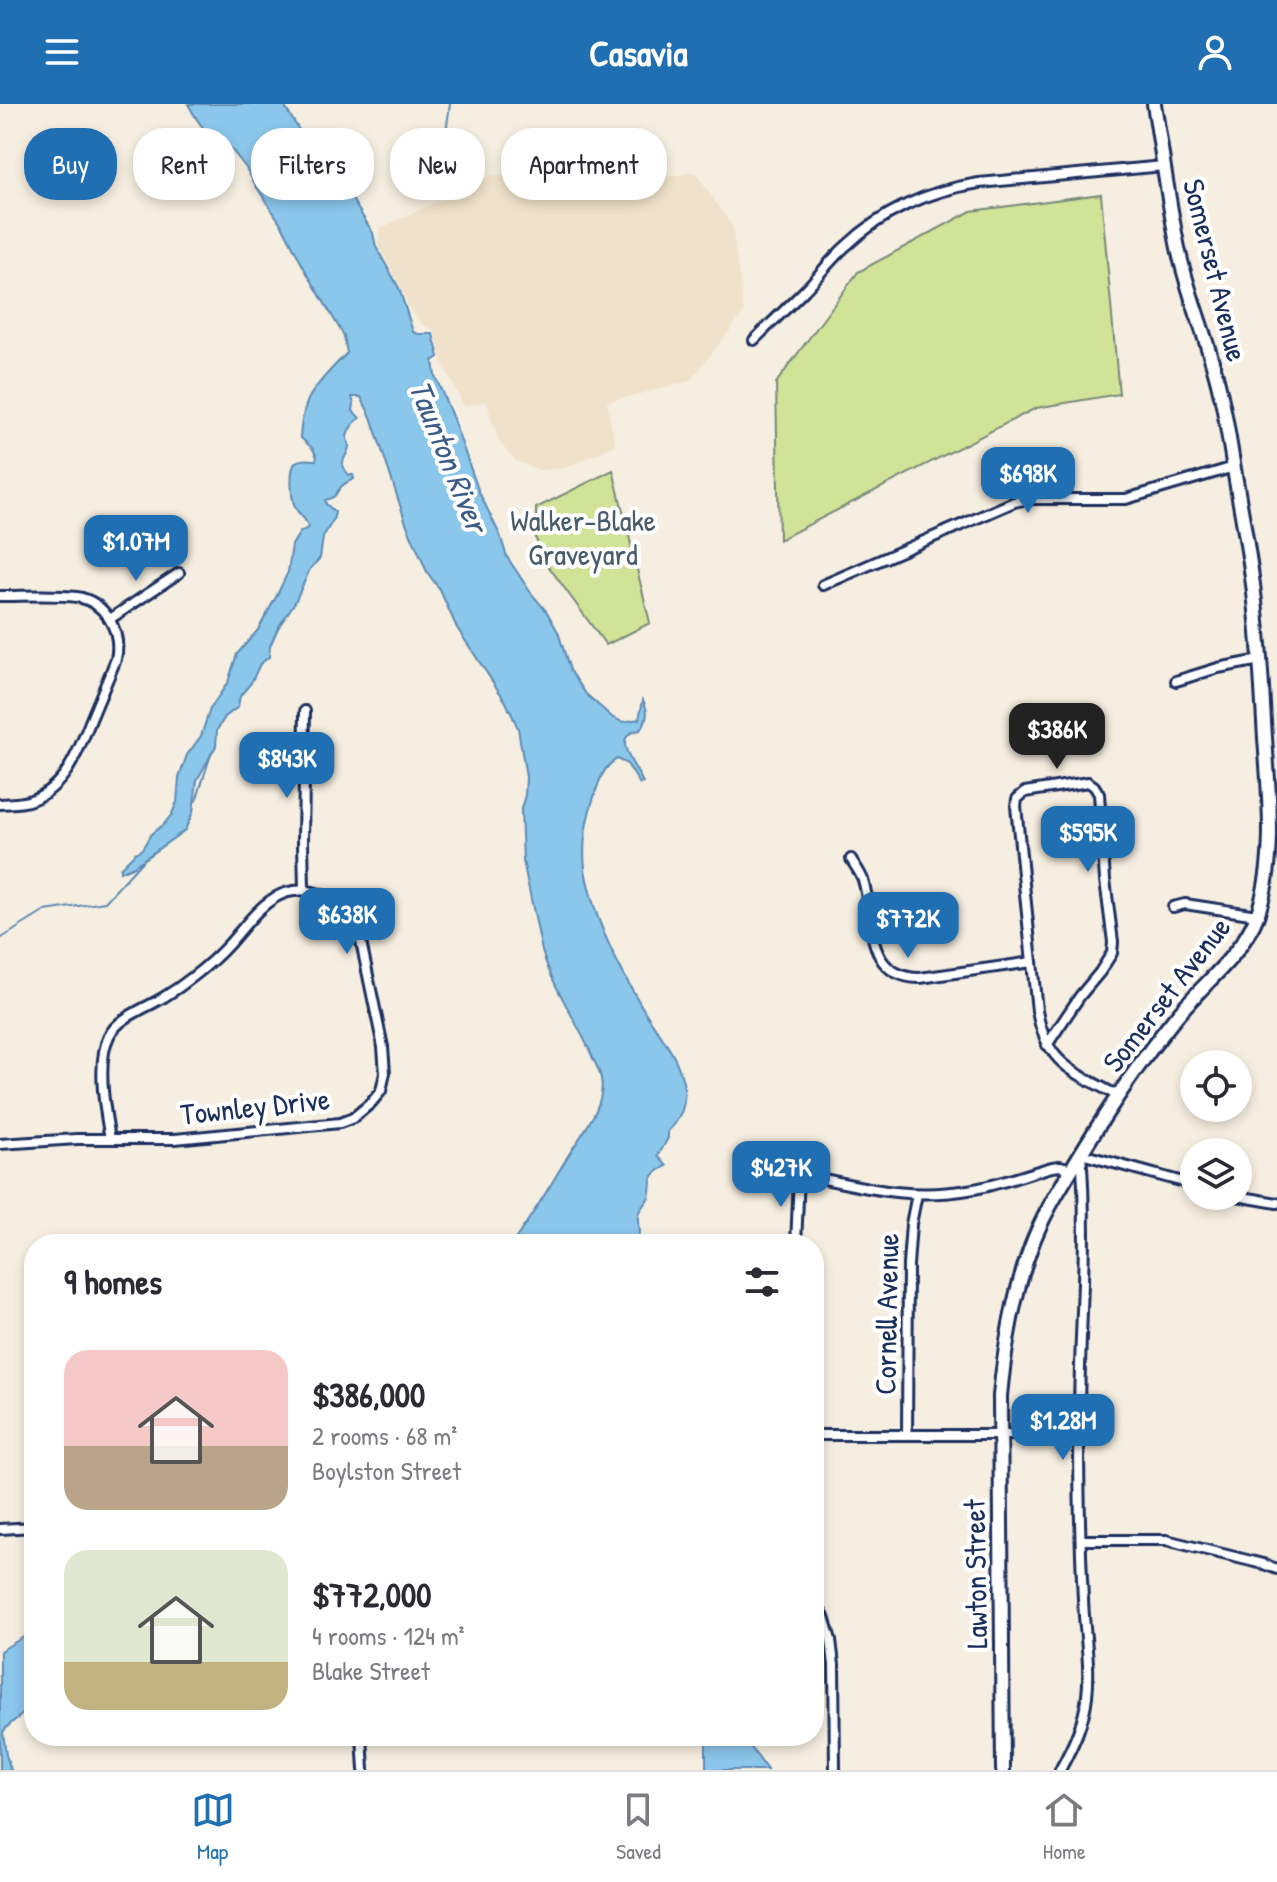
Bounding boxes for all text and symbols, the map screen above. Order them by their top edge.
text: Casavia [589,28,688,77]
icon: menu [40,30,84,74]
icon: person [1193,30,1237,74]
chip: Buy [24,128,117,200]
chip: Rent [133,128,235,200]
chip: Filters [251,128,374,200]
chip: New [390,128,485,200]
chip: Apartment [501,128,667,200]
street label: Somerset Avenue [1174,175,1258,365]
water label: Taunton River [399,374,500,542]
pin: $698K [972,447,1084,515]
text: $698K [999,455,1057,490]
park label: Walker-Blake Graveyard [510,500,656,574]
pin: $1.07M [71,515,201,583]
text: $1.07M [102,523,170,558]
pin: $386K [1001,703,1113,771]
text: $386K [1027,711,1087,746]
pin: $843K [231,732,343,800]
text: $843K [257,740,317,775]
pin: $595K [1032,806,1144,874]
text: $595K [1059,814,1117,849]
pin: $638K [291,888,403,956]
pin: $772K [852,892,964,960]
text: $638K [317,896,377,931]
text: $772K [876,900,940,935]
street label: Somerset Avenue [1093,908,1239,1080]
map controls [1180,1050,1252,1210]
button: locate [1180,1050,1252,1122]
street label: Townley Drive [179,1078,332,1134]
button: layers [1180,1138,1252,1210]
pin: $427K [725,1141,837,1209]
text: $427K [750,1149,812,1184]
street label: Cornell Avenue [865,1233,907,1395]
text: 9 homes [64,1259,162,1305]
icon: filters [740,1260,784,1304]
text: $386,000 [312,1372,425,1418]
icon: home [128,1382,224,1478]
pin: $1.28M [998,1394,1128,1462]
text: $1.28M [1029,1402,1097,1437]
text: 2 rooms · 68 m² [312,1418,457,1453]
text: Boylston Street [312,1453,461,1488]
street label: Lawton Street [954,1498,996,1649]
text: $772,000 [312,1572,431,1618]
icon: home [128,1582,224,1678]
text: 4 rooms · 124 m² [312,1618,465,1653]
text: Blake Street [312,1653,430,1688]
tab: Map [191,1788,235,1866]
tab: Saved [616,1788,661,1866]
tab: Home [1042,1788,1086,1866]

